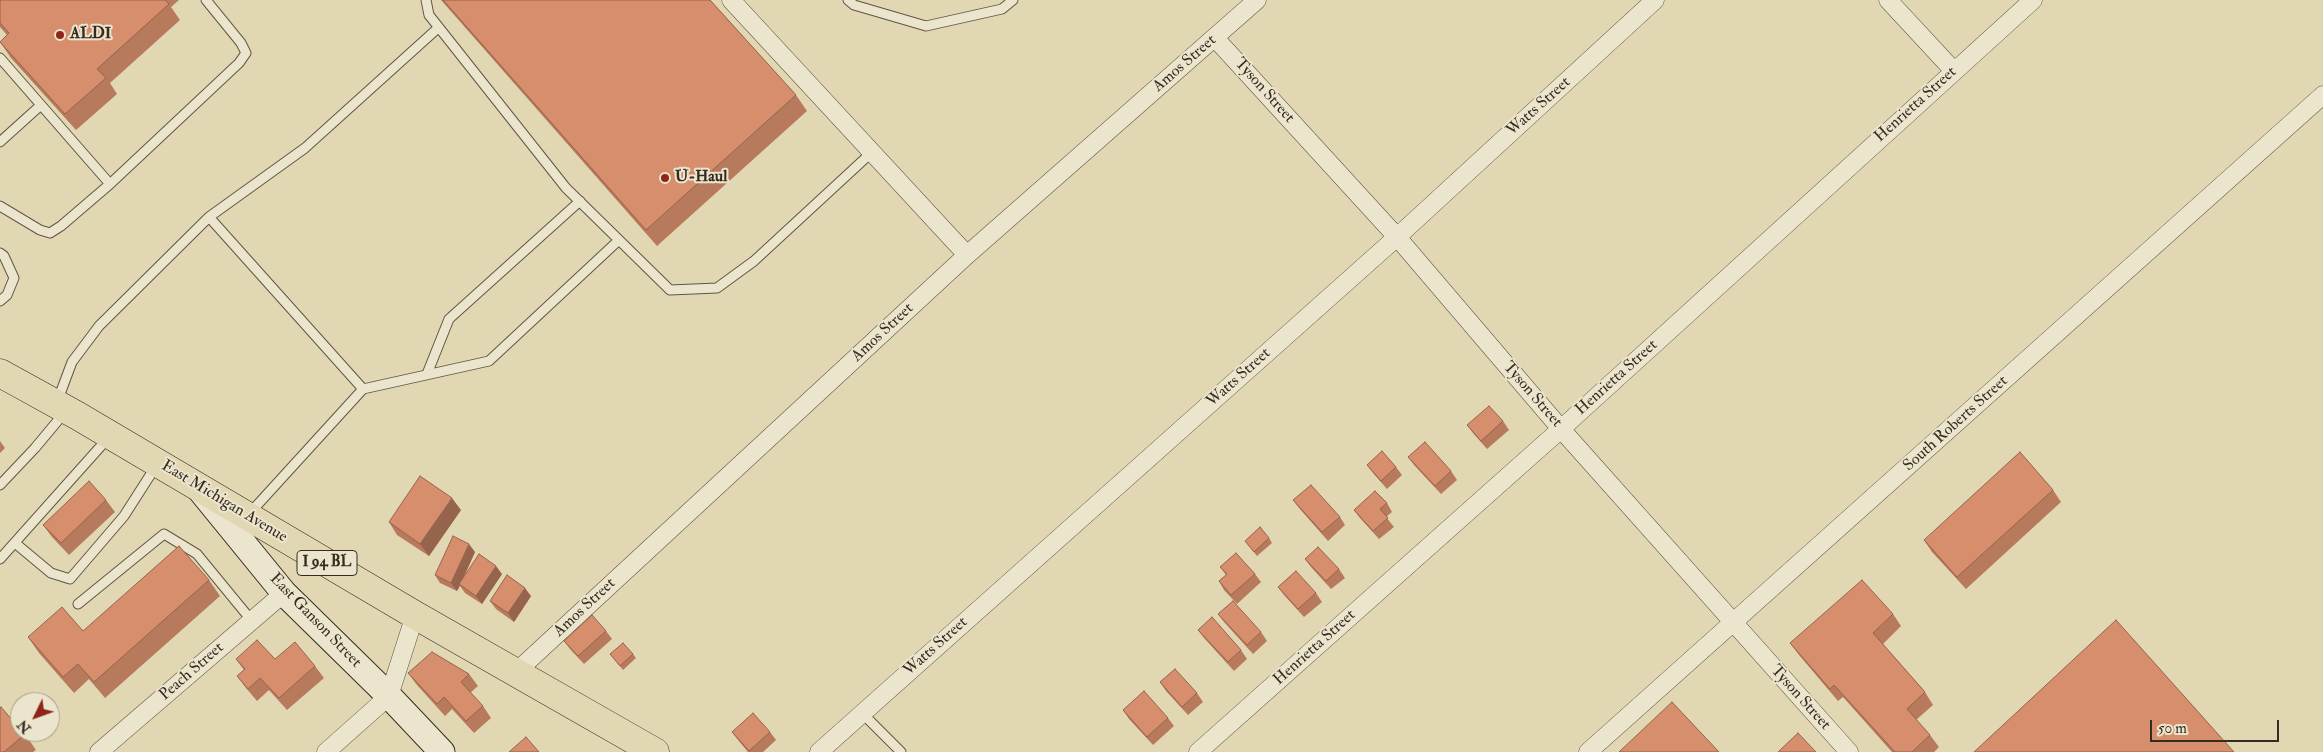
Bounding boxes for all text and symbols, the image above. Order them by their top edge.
place label: ALDI [70,25,111,45]
marker: ALDI [54,29,66,41]
street label: Amos Street [1149,31,1221,97]
street label: Tyson Street [1230,55,1298,127]
street label: Henrietta Street [1871,63,1961,147]
street label: Watts Street [1503,73,1575,141]
place label: U-Haul [675,168,727,188]
marker: U-Haul [659,172,671,184]
street label: Amos Street [848,300,918,366]
street label: Henrietta Street [1572,336,1662,420]
street label: Watts Street [1203,344,1275,412]
street label: Tyson Street [1498,358,1566,432]
street label: South Roberts Street [1900,372,2012,476]
street label: East Michigan Avenue [158,457,290,547]
road number: I 94 BL [297,550,357,576]
street label: East Ganson Street [265,570,365,672]
street label: Amos Street [550,575,620,641]
street label: Henrietta Street [1270,606,1360,690]
street label: Watts Street [900,613,972,681]
street label: Peach Street [156,639,228,705]
street label: Tyson Street [1766,662,1834,734]
north arrow [10,692,60,742]
scale bar [2153,710,2282,742]
text: N [14,716,35,737]
text: 50 m [2158,719,2187,738]

